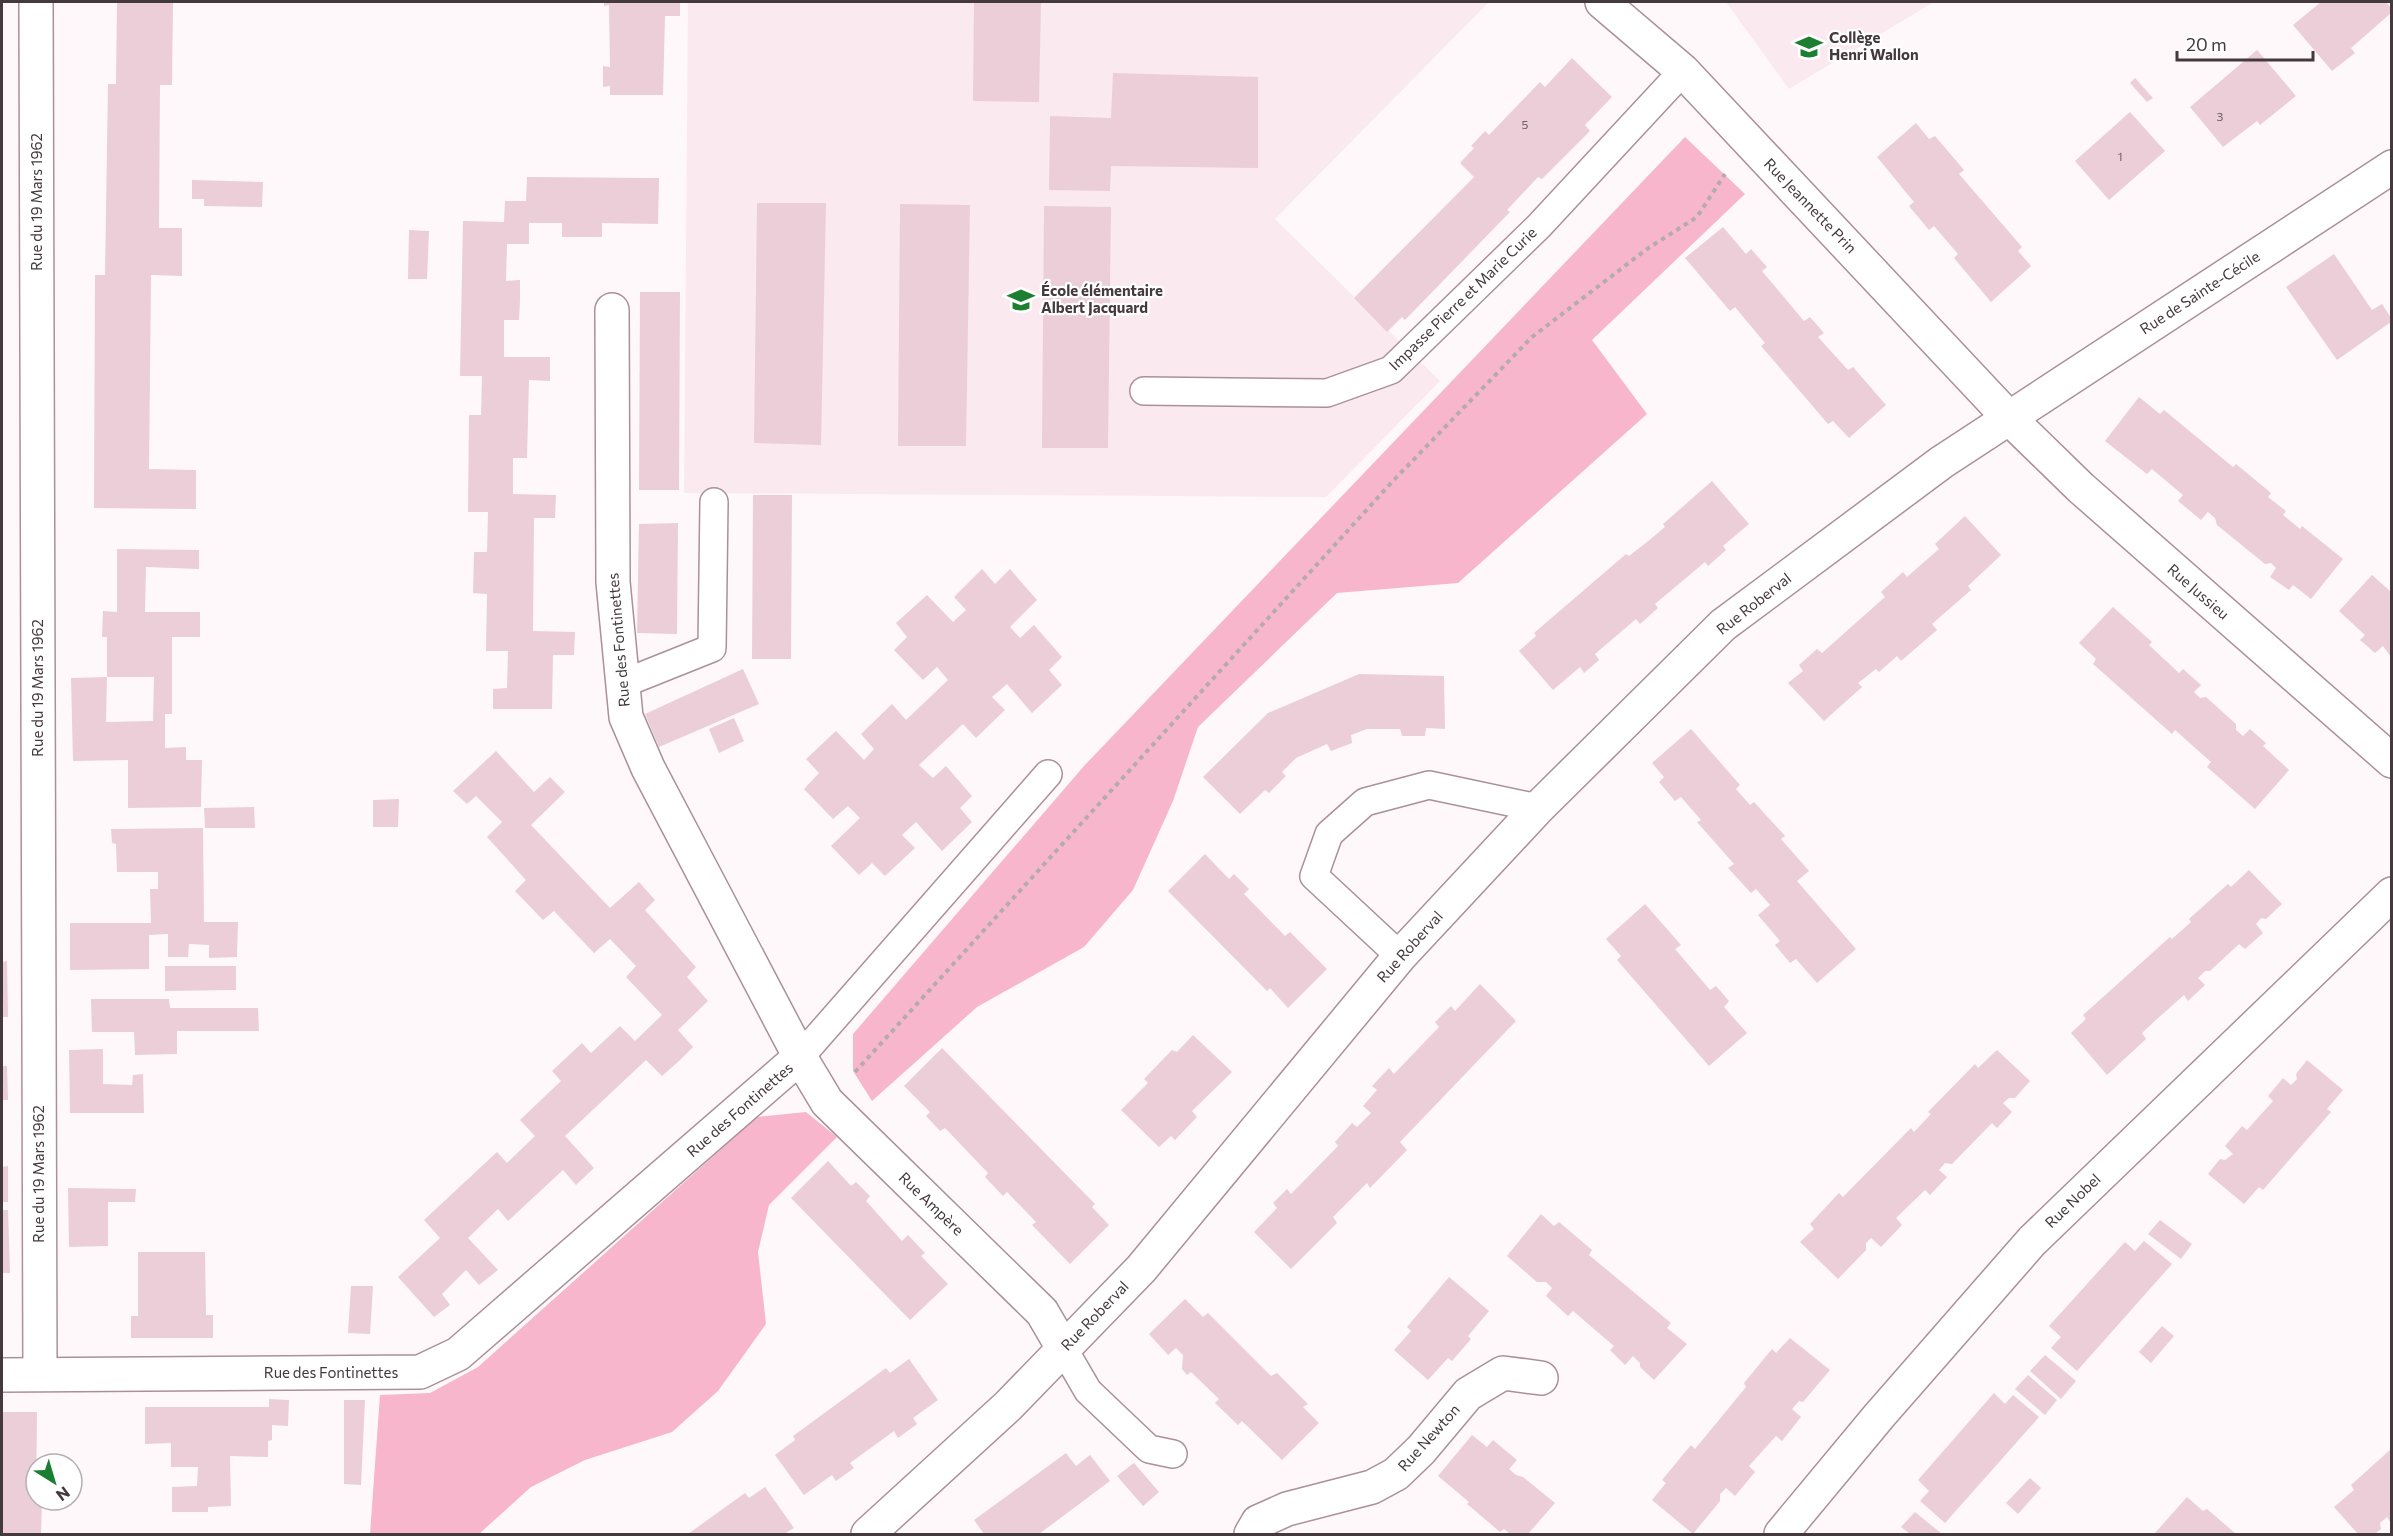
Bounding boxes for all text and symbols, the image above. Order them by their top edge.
scale bar [2177,24,2314,62]
place label: Collège Henri Wallon [1829,28,1919,63]
school or university icon: Collège Henri Wallon [1794,32,1824,62]
text: 20 m [2186,33,2227,55]
house number: 3 [2217,109,2224,123]
house number: 5 [1522,117,1529,131]
street label: Rue du 19 Mars 1962 [27,133,45,271]
house number: 1 [2117,149,2123,163]
street label: Rue Jeannette Prin [1761,154,1861,257]
street label: Impasse Pierre et Marie Curie [1385,223,1540,374]
street label: Rue de Sainte-Cécile [2136,247,2263,338]
place label: École élémentaire Albert Jacquard [1041,281,1163,316]
school or university icon: École élémentaire Albert Jacquard [1006,285,1036,315]
street label: Rue Jussieu [2164,560,2233,623]
street label: Rue Roberval [1713,569,1794,638]
street label: Rue des Fontinettes [603,572,633,708]
street label: Rue du 19 Mars 1962 [28,619,46,757]
street label: Rue Roberval [1373,907,1446,986]
street label: Rue des Fontinettes [683,1058,796,1160]
street label: Rue du 19 Mars 1962 [29,1105,47,1243]
street label: Rue Ampère [896,1168,968,1239]
street label: Rue Nobel [2041,1169,2104,1231]
street label: Rue Roberval [1057,1277,1132,1354]
street label: Rue des Fontinettes [264,1363,398,1381]
street label: Rue Newton [1394,1400,1463,1474]
north arrow [24,1452,84,1512]
text: N [53,1483,74,1506]

